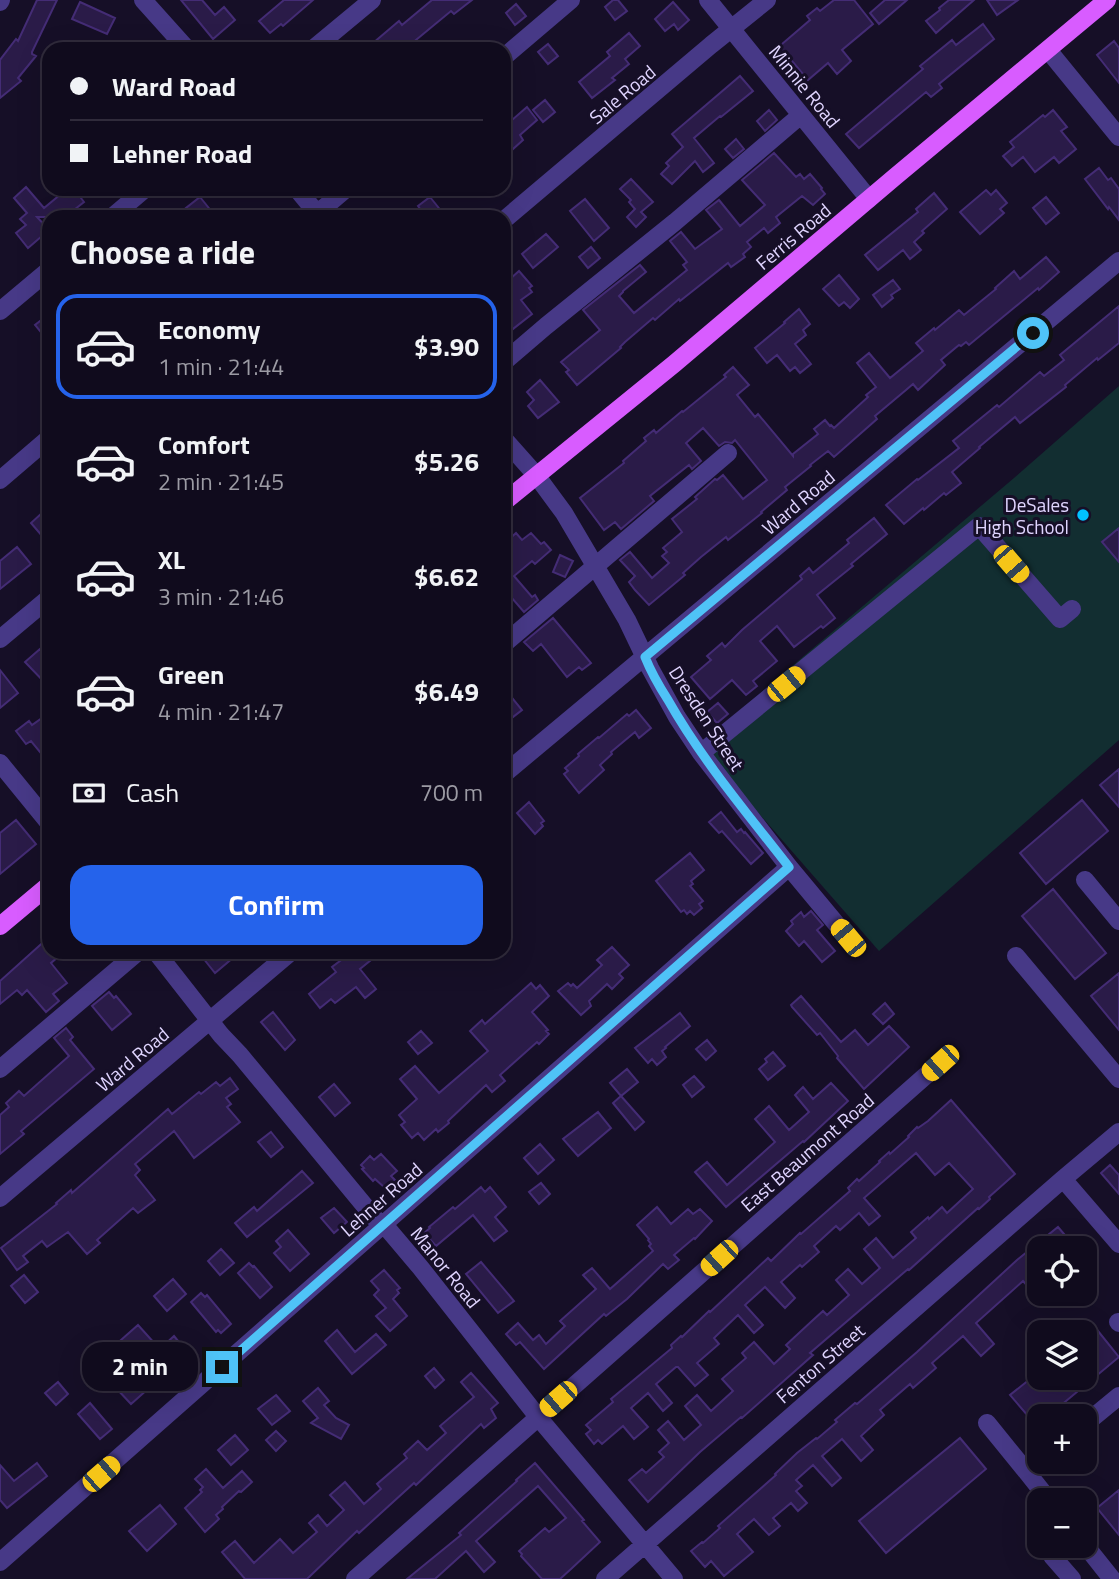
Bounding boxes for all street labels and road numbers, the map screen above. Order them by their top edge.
street label: Minnie Road [762,38,848,134]
street label: Sale Road [582,57,662,131]
street label: Ferris Road [749,196,837,276]
street label: Ward Road [755,463,841,541]
street label: Dresden Street [662,660,752,777]
street label: Ward Road [89,1020,175,1098]
street label: East Beaumont Road [734,1086,880,1218]
street label: Lehner Road [334,1155,428,1243]
street label: Manor Road [404,1220,488,1314]
street label: Fenton Street [769,1316,871,1410]

